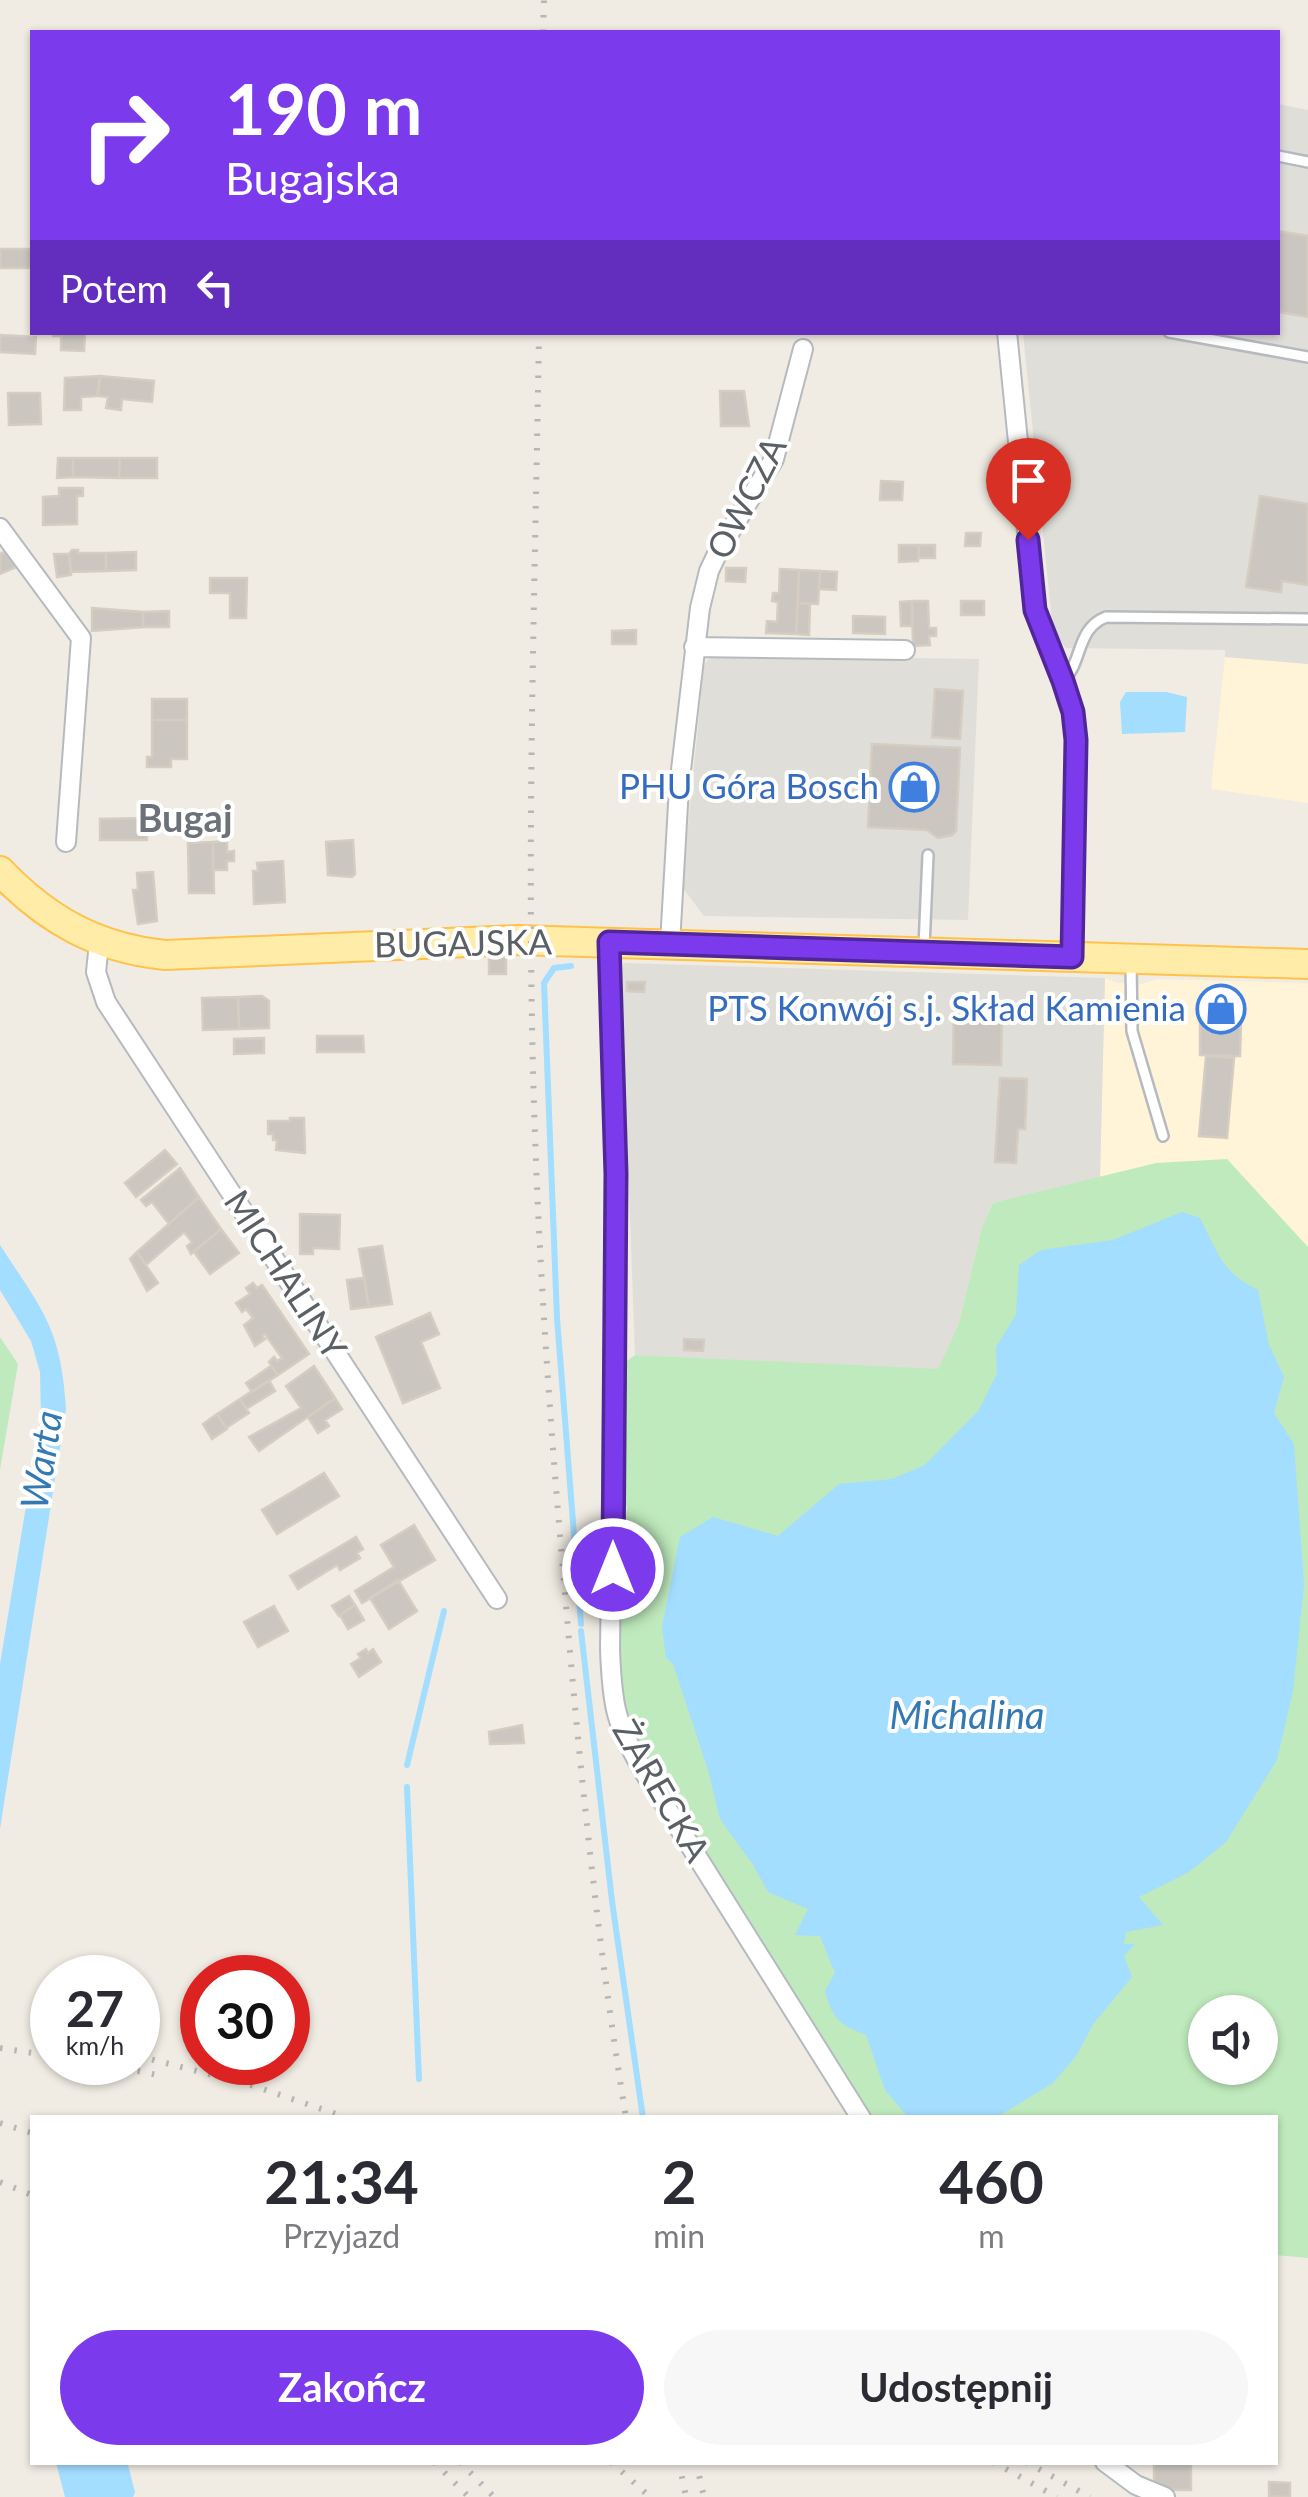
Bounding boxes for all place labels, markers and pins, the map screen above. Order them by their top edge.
pin [986,438,1071,541]
shop icon: PHU Góra Bosch [888,761,940,813]
place label: PHU Góra Bosch [619,764,879,806]
shop icon: PTS Konwój s.j. Skład Kamienia [1195,983,1247,1035]
place label: PTS Konwój s.j. Skład Kamienia [707,986,1186,1028]

